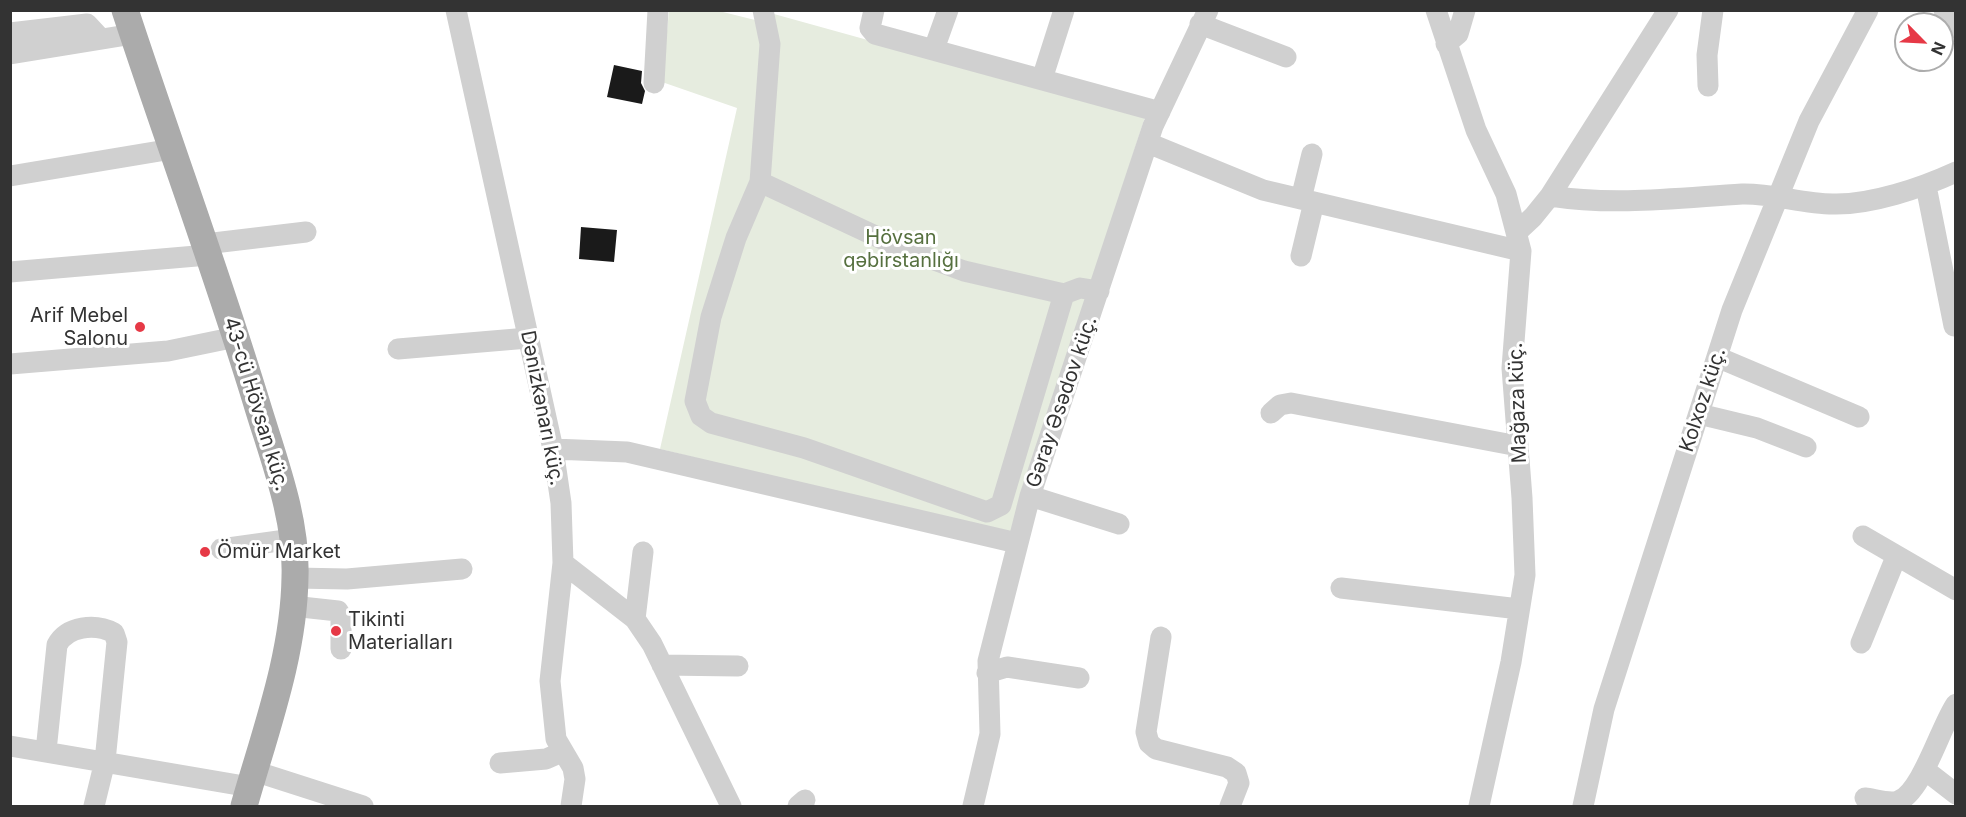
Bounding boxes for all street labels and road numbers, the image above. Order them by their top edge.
street label: Gəray Əsədov küç. [1021,313,1103,491]
street label: 43-cü Hövsan küç. [218,314,294,494]
street label: Dənizkənarı küç. [515,328,569,488]
street label: Mağaza küç. [1504,342,1532,464]
street label: Kolxoz küç. [1675,345,1731,455]

